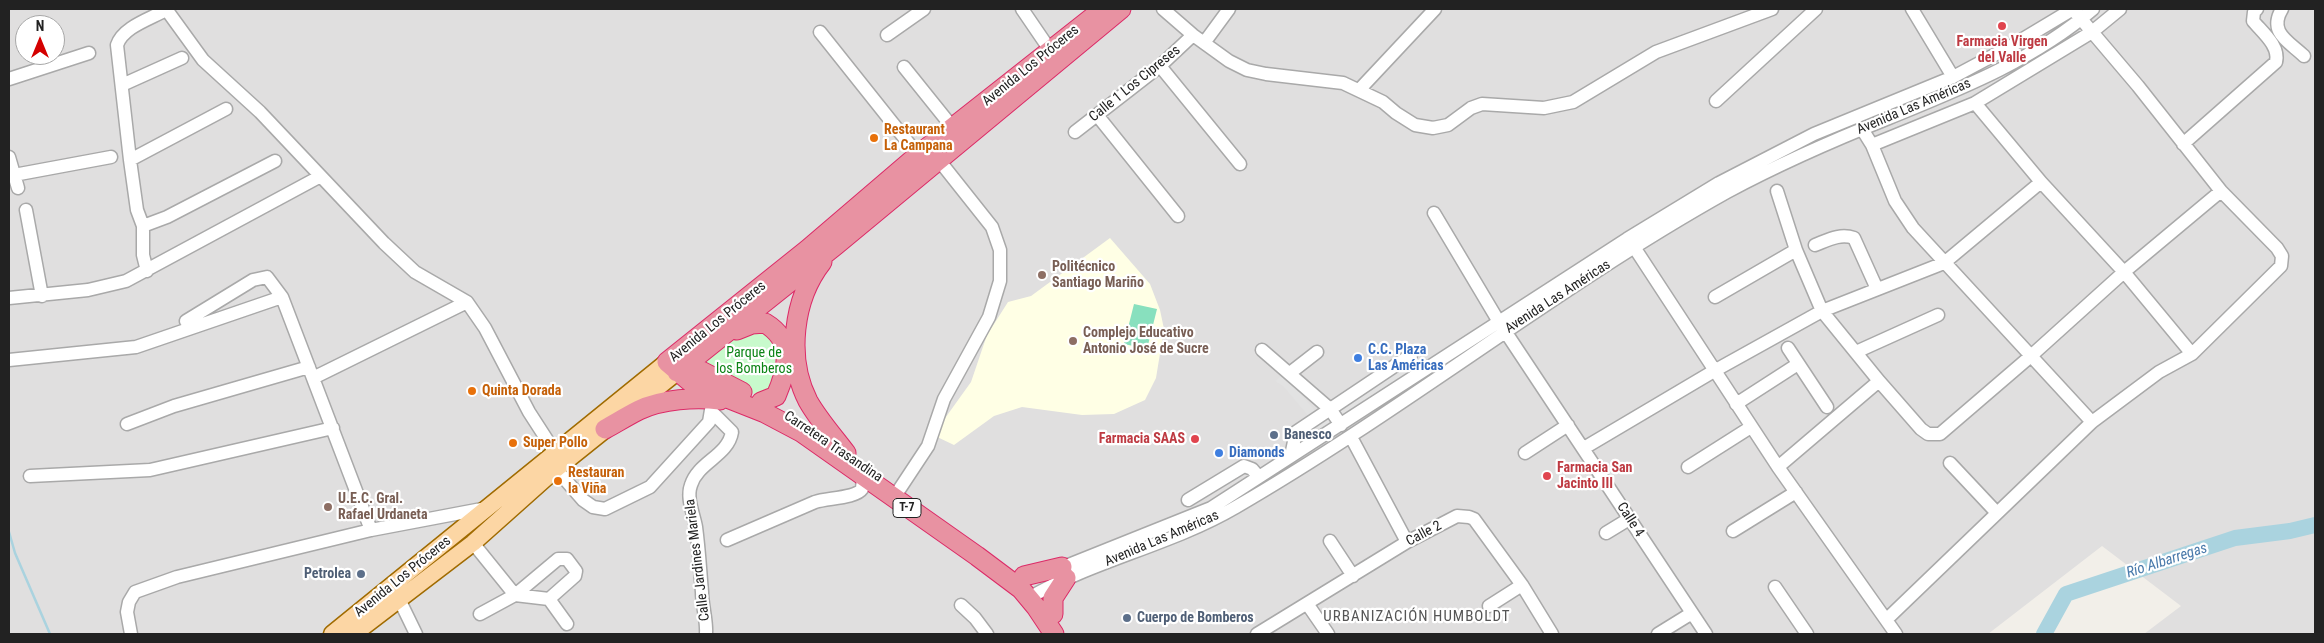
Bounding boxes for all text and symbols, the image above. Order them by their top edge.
north arrow [15,15,65,65]
text: N [36,18,44,34]
marker: Farmacia Virgen del Valle [1996,20,2008,32]
street label: Avenida Los Próceres [979,22,1083,110]
place label: Farmacia Virgen del Valle [1956,34,2048,66]
street label: Calle 1 Los Cipreses [1086,42,1184,126]
street label: Avenida Las Américas [1854,75,1974,139]
place label: Restaurant La Campana [884,122,952,154]
marker: Restaurant La Campana [868,132,880,144]
street label: Avenida Las Américas [1502,257,1614,337]
place label: Politécnico Santiago Mariño [1052,259,1144,292]
marker: Politécnico Santiago Mariño [1036,269,1048,281]
street label: Avenida Los Próceres [666,278,770,366]
place label: Complejo Educativo Antonio José de Sucre [1083,325,1209,358]
marker: Complejo Educativo Antonio José de Sucre [1067,335,1079,347]
place label: C.C. Plaza Las Américas [1368,342,1444,374]
park label: Parque de los Bomberos [716,345,792,378]
marker: C.C. Plaza Las Américas [1352,352,1364,364]
place label: Quinta Dorada [482,383,561,399]
marker: Quinta Dorada [466,385,478,397]
street label: Carretera Trasandina [781,408,885,486]
place label: Banesco [1284,427,1332,443]
marker: Banesco [1268,429,1280,441]
place label: Farmacia SAAS [1099,431,1185,447]
marker: Farmacia SAAS [1189,433,1201,445]
place label: Super Pollo [523,435,588,451]
marker: Super Pollo [507,437,519,449]
place label: Diamonds [1229,445,1285,461]
marker: Diamonds [1213,447,1225,459]
place label: Farmacia San Jacinto III [1557,460,1632,492]
place label: Restauran la Viña [568,465,624,498]
marker: Farmacia San Jacinto III [1541,470,1553,482]
marker: Restauran la Viña [552,475,564,487]
place label: U.E.C. Gral. Rafael Urdaneta [338,491,427,524]
street label: Calle Jardines Mariela [682,498,714,622]
road number: T-7 [893,498,921,518]
street label: Calle 4 [1613,500,1647,540]
marker: U.E.C. Gral. Rafael Urdaneta [322,501,334,513]
street label: Avenida Las Américas [1102,507,1222,571]
street label: Calle 2 [1403,518,1445,550]
street label: Avenida Los Próceres [351,533,455,621]
water label: Río Albarregas [2124,539,2210,583]
place label: Petrolea [304,566,351,582]
marker: Petrolea [355,568,367,580]
district label: URBANIZACIÓN HUMBOLDT [1321,608,1513,626]
place label: Cuerpo de Bomberos [1137,610,1254,626]
marker: Cuerpo de Bomberos [1121,612,1133,624]

